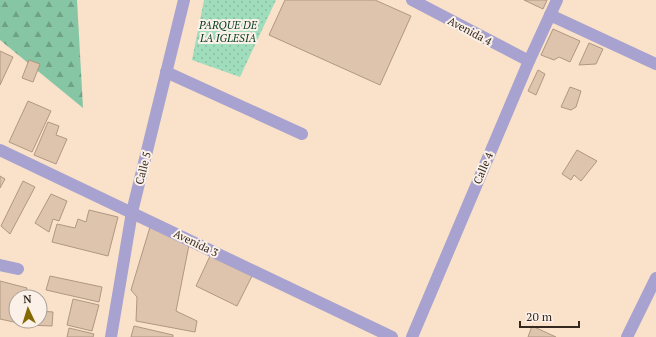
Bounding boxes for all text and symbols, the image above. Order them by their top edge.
street label: Avenida 4 [446,14,494,48]
park label: PARQUE DE LA IGLESIA [198,18,258,45]
street label: Calle 5 [132,150,154,186]
street label: Calle 4 [470,150,496,186]
street label: Avenida 3 [172,226,221,260]
north arrow [8,289,48,329]
text: N [23,292,33,306]
scale bar [520,303,579,329]
text: 20 m [526,309,553,324]

